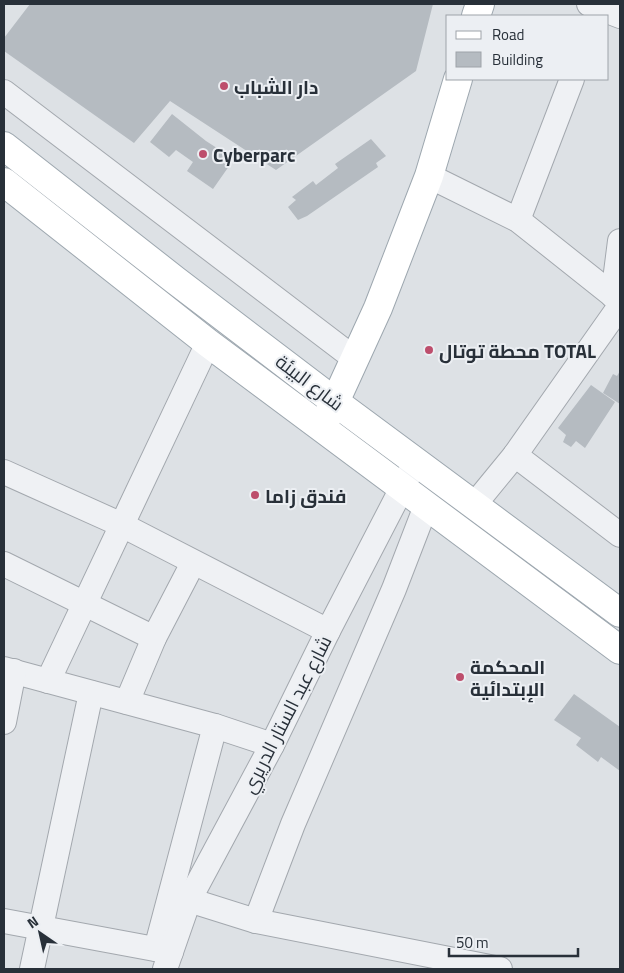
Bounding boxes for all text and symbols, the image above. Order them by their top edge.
legend [446,15,609,80]
text: Road [492,23,524,46]
text: Building [492,48,543,71]
place label: دار الشباب [234,72,318,101]
marker: دار الشباب [218,80,230,92]
place label: Cyberparc [213,140,295,169]
marker: Cyberparc [197,148,209,160]
place label: محطة توتال TOTAL [439,336,596,365]
marker: محطة توتال TOTAL [423,344,435,356]
street label: شارع البيئة [270,347,350,417]
place label: فندق زاما [265,481,347,510]
marker: فندق زاما [249,489,261,501]
street label: شارع عبد الستار الدريري [234,630,339,799]
place label: المحكمة الإبتدائية [470,652,545,703]
marker: المحكمة الإبتدائية [454,671,466,683]
north arrow [15,908,65,958]
text: N [23,910,42,933]
scale bar [449,926,578,958]
text: 50 m [456,931,489,954]

